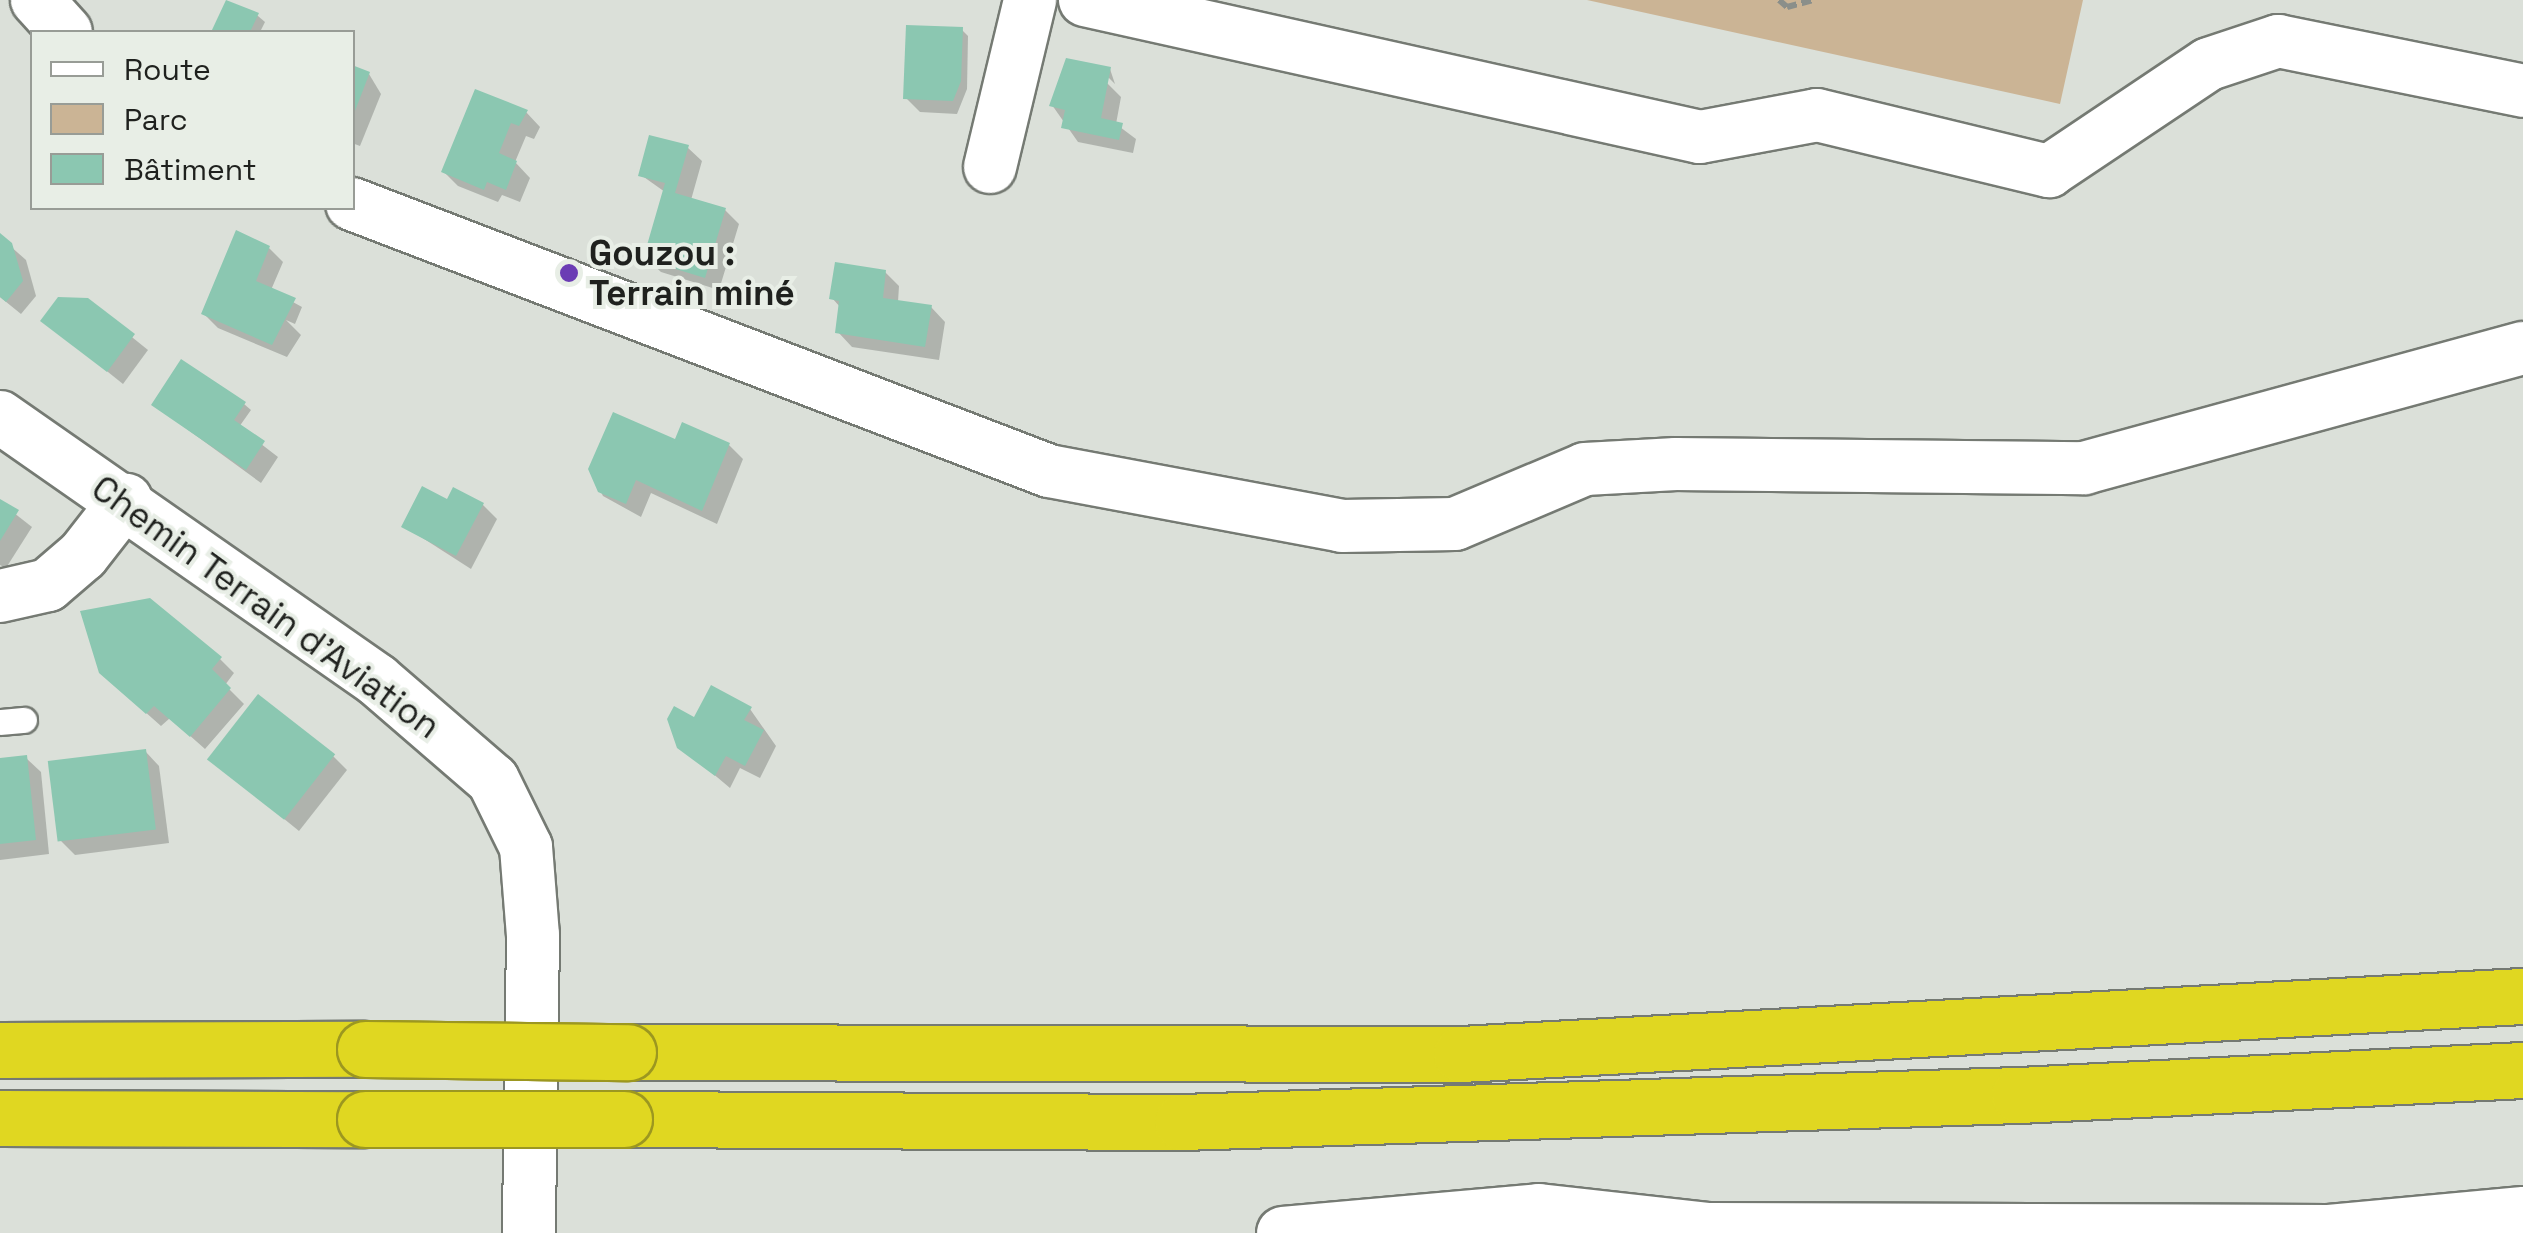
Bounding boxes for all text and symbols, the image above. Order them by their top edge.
legend [30,30,355,210]
text: Route [124,50,211,89]
text: Parc [124,100,188,139]
text: Bâtiment [124,150,257,189]
place label: Gouzou : Terrain miné [589,232,795,314]
marker: Gouzou : Terrain miné [558,262,580,284]
street label: Chemin Terrain d'Aviation [84,466,448,748]

